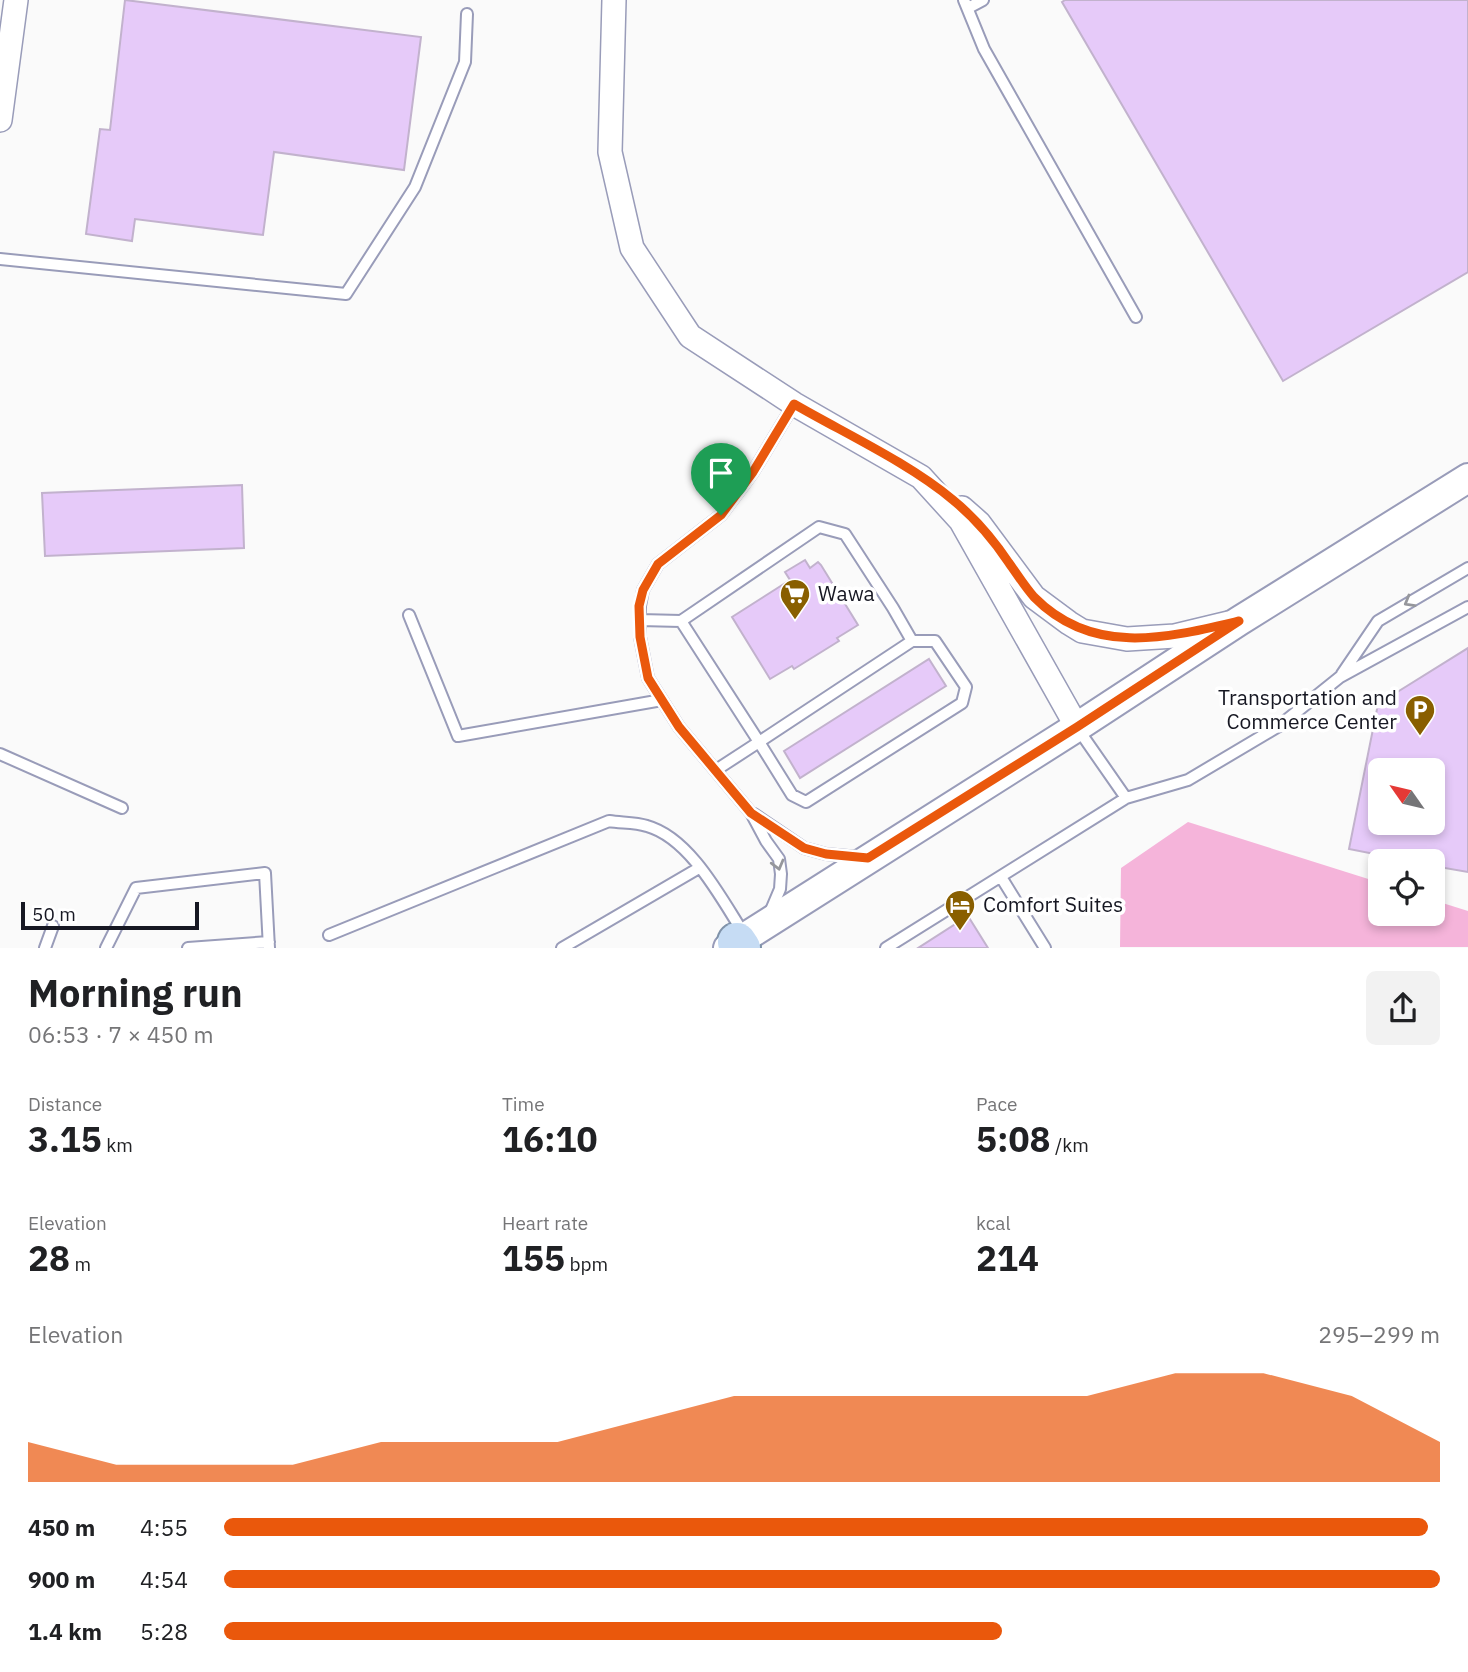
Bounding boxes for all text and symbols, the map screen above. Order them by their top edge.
pin [691,443,751,515]
icon: arrive [702,454,740,492]
supermarket icon: Wawa [778,577,812,621]
place label: Wawa [818,579,875,607]
one-way arrow [1404,594,1417,607]
place label: Transportation and Commerce Center [1218,683,1397,735]
parking icon: Transportation and Commerce Center [1403,693,1437,737]
north arrow [1368,758,1446,835]
map controls [1368,758,1445,926]
button: locate [1368,849,1445,926]
one-way arrow [770,858,784,870]
hotel icon: Comfort Suites [943,888,977,932]
place label: Comfort Suites [983,890,1123,918]
scale bar [21,898,200,930]
text: 50 m [32,902,76,926]
text: Morning run [28,968,243,1017]
button: share [1366,971,1440,1045]
text: 06:53 · 7 × 450 m [28,1019,214,1049]
text: Distance [28,1092,102,1116]
text: Time [502,1092,545,1116]
text: Pace [976,1092,1017,1116]
text: 3.15 [28,1116,102,1162]
text: 16:10 [502,1116,598,1162]
text: 5:08 [976,1116,1051,1162]
text: km [102,1133,133,1157]
text: /km [1051,1133,1089,1157]
text: Elevation [28,1211,107,1235]
text: Heart rate [502,1211,588,1235]
text: kcal [976,1211,1011,1235]
text: 28 [28,1235,70,1281]
text: 155 [502,1235,565,1281]
text: 214 [976,1235,1039,1281]
text: m [70,1252,91,1276]
text: bpm [565,1252,608,1276]
text: Elevation [28,1319,123,1349]
text: 295–299 m [1318,1319,1440,1349]
text: 450 m [28,1512,95,1542]
text: 4:55 [140,1512,188,1542]
text: 900 m [28,1564,95,1594]
text: 4:54 [140,1564,188,1594]
text: 1.4 km [28,1616,102,1646]
text: 5:28 [140,1616,188,1646]

